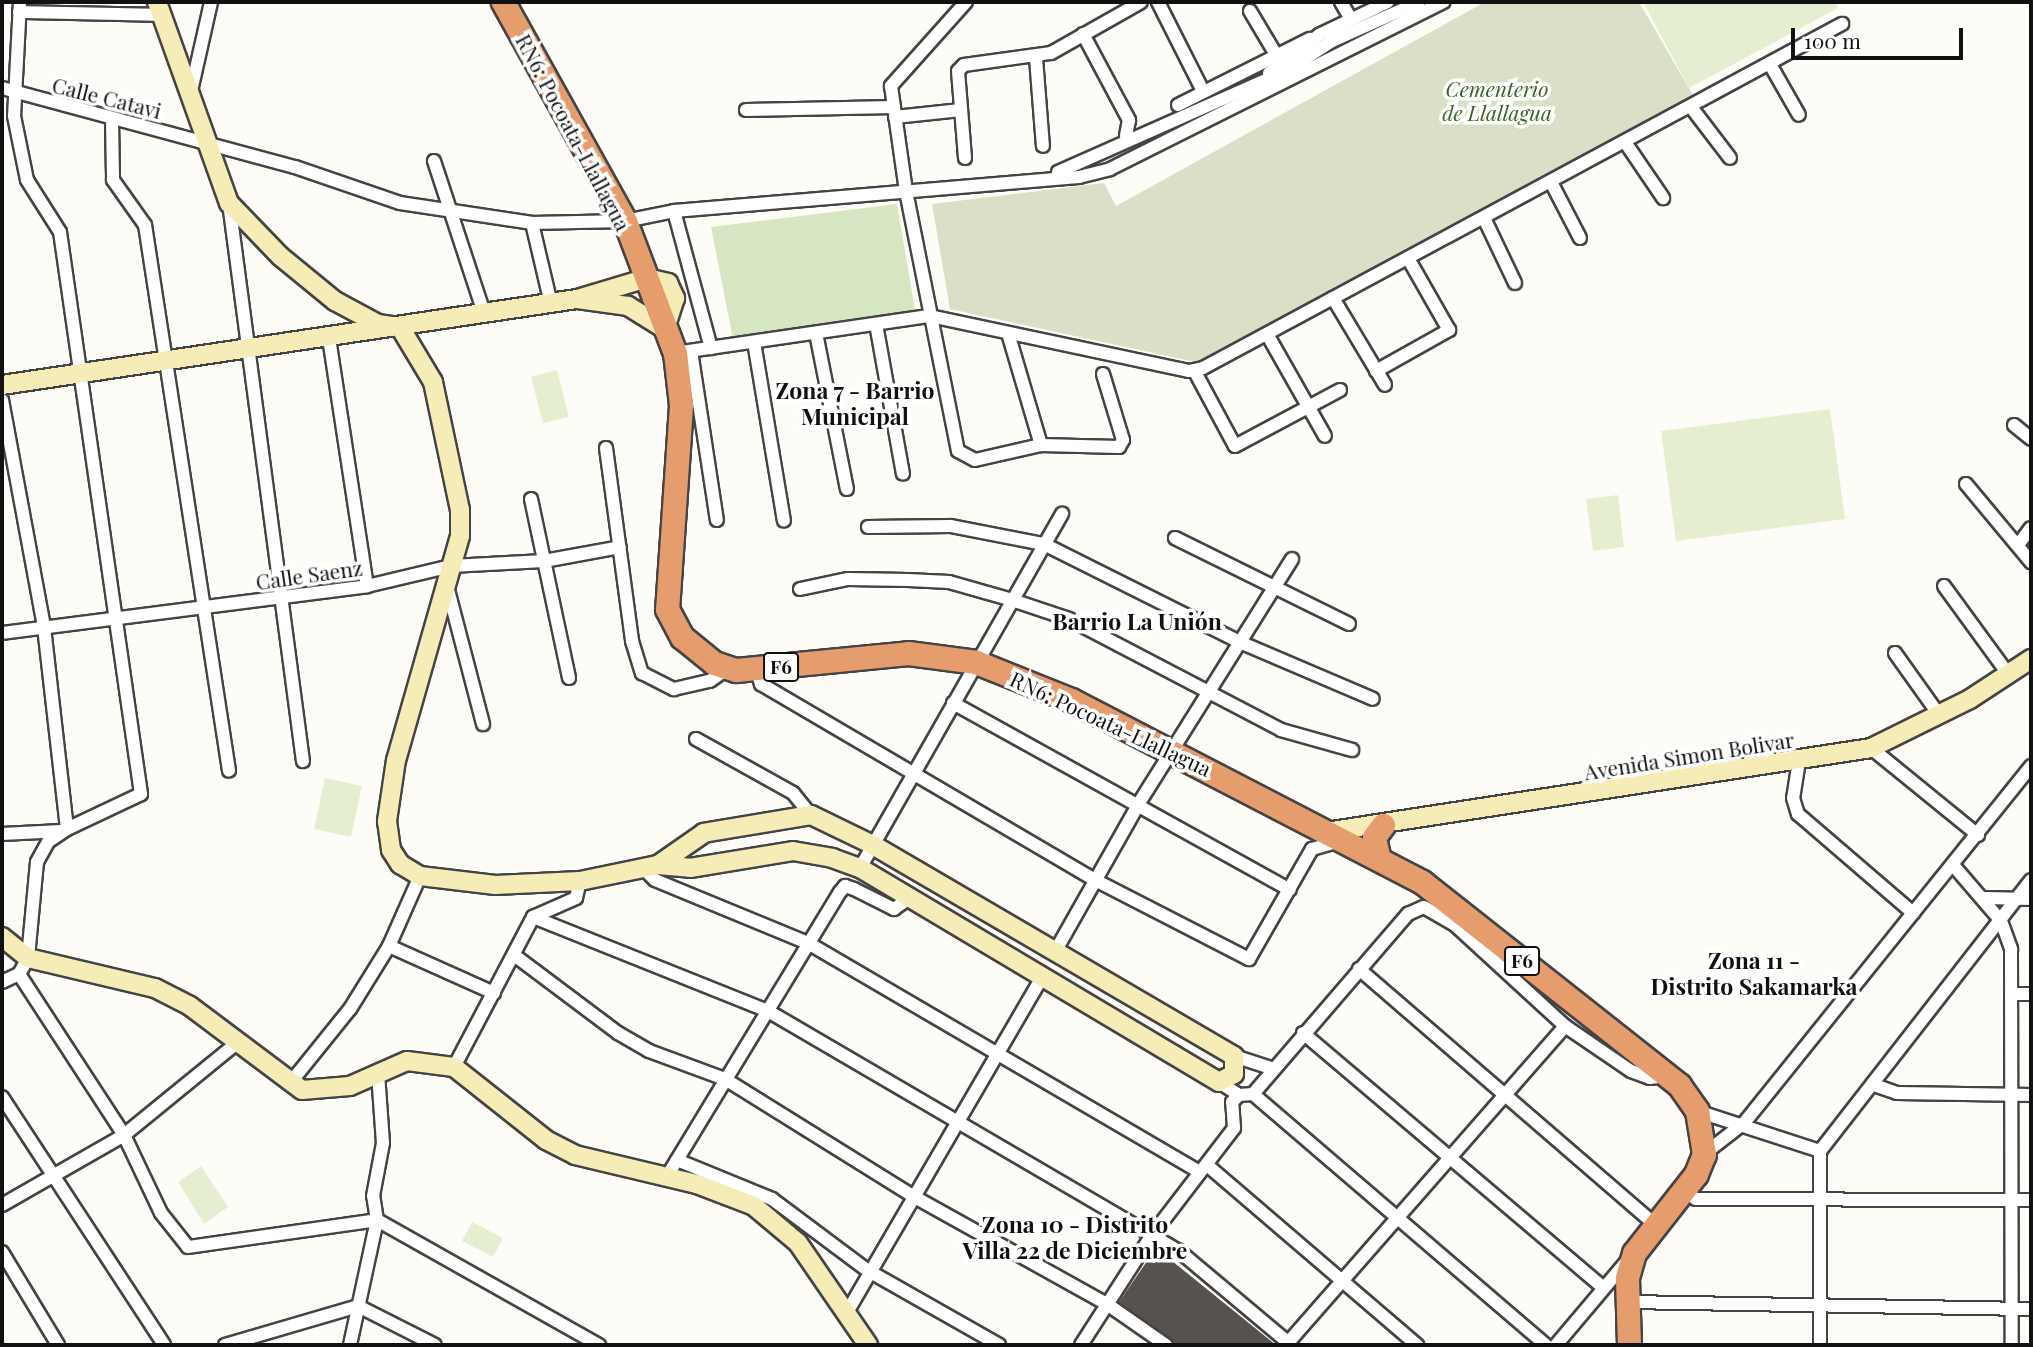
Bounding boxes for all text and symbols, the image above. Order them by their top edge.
scale bar [1795,14,1966,58]
text: 100 m [1804,26,1861,54]
street label: RN6: Pocoata-Llallagua [511,29,637,235]
street label: Calle Catavi [50,71,164,123]
park label: Cementerio de Llallagua [1442,75,1552,125]
district label: Zona 7 - Barrio Municipal [775,376,935,430]
street label: Calle Saenz [254,554,364,594]
district label: Barrio La Unión [1052,607,1222,635]
road number: F6 [762,652,800,682]
street label: RN6: Pocoata-Llallagua [1006,665,1216,781]
street label: Avenida Simon Bolivar [1582,726,1796,784]
road number: F6 [1503,945,1541,976]
district label: Zona 11 - Distrito Sakamarka [1651,946,1857,1000]
district label: Zona 10 - Distrito Villa 22 de Diciembre [962,1210,1188,1264]

